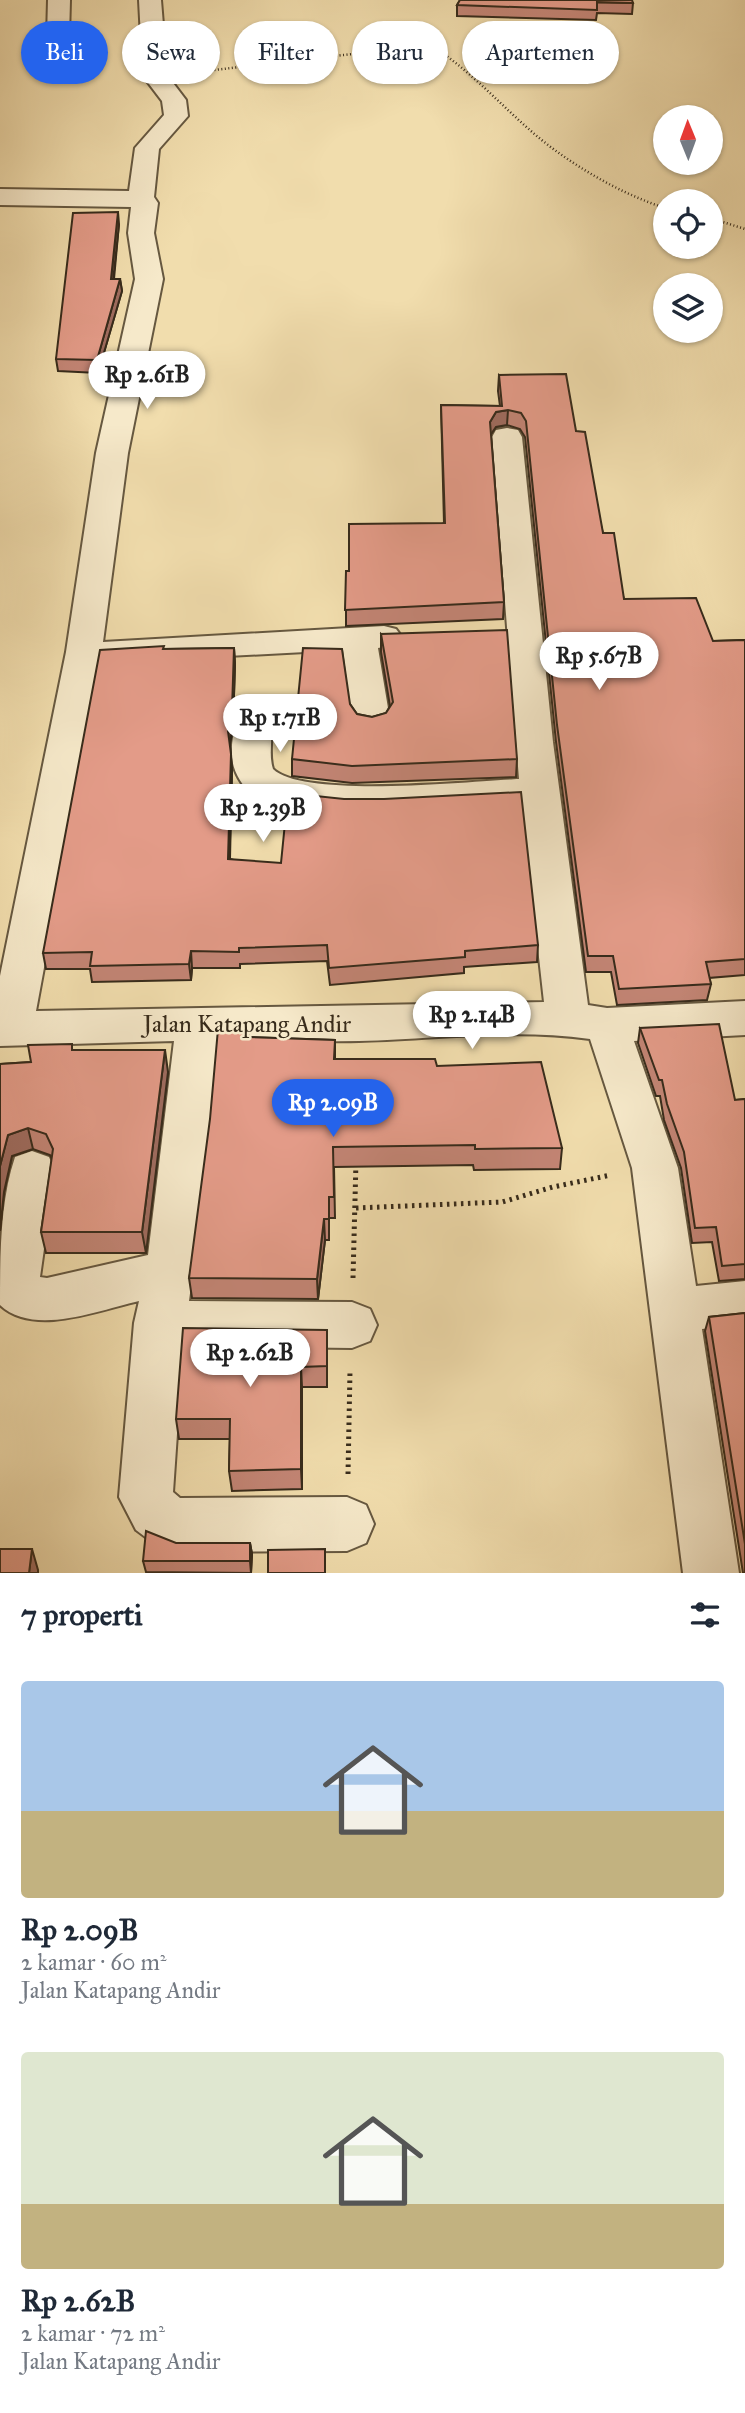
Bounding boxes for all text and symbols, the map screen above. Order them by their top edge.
chip: Beli [21,21,108,84]
chip: Sewa [122,21,220,84]
chip: Filter [234,21,338,84]
chip: Baru [352,21,448,84]
chip: Apartemen [462,21,619,84]
north arrow [653,105,723,175]
map controls [653,105,723,343]
button: locate [653,189,723,259]
button: layers [653,273,723,343]
pin: Rp 2.61B [75,352,219,411]
text: Rp 2.61B [104,360,190,388]
pin: Rp 5.67B [527,632,671,692]
text: Rp 5.67B [556,641,642,669]
pin: Rp 1.71B [208,694,352,754]
text: Rp 1.71B [239,703,321,731]
pin: Rp 2.39B [191,784,335,844]
text: Rp 2.39B [220,793,306,821]
pin: Rp 2.14B [400,992,544,1051]
text: Rp 2.14B [429,1000,515,1028]
street label: Jalan Katapang Andir [140,1009,351,1039]
pin: Rp 2.09B [261,1080,405,1139]
text: Rp 2.09B [288,1088,378,1116]
pin: Rp 2.62B [178,1330,322,1389]
text: Rp 2.62B [206,1338,294,1366]
icon: filters [686,1596,724,1634]
text: 7 properti [21,1597,142,1633]
icon: home [310,1727,436,1853]
text: Rp 2.09B [21,1912,139,1948]
text: 2 kamar · 60 m² [21,1948,166,1976]
text: Jalan Katapang Andir [21,1976,220,2004]
icon: home [310,2098,436,2224]
text: Rp 2.62B [21,2283,135,2319]
text: 2 kamar · 72 m² [21,2319,165,2347]
text: Jalan Katapang Andir [21,2347,220,2375]

